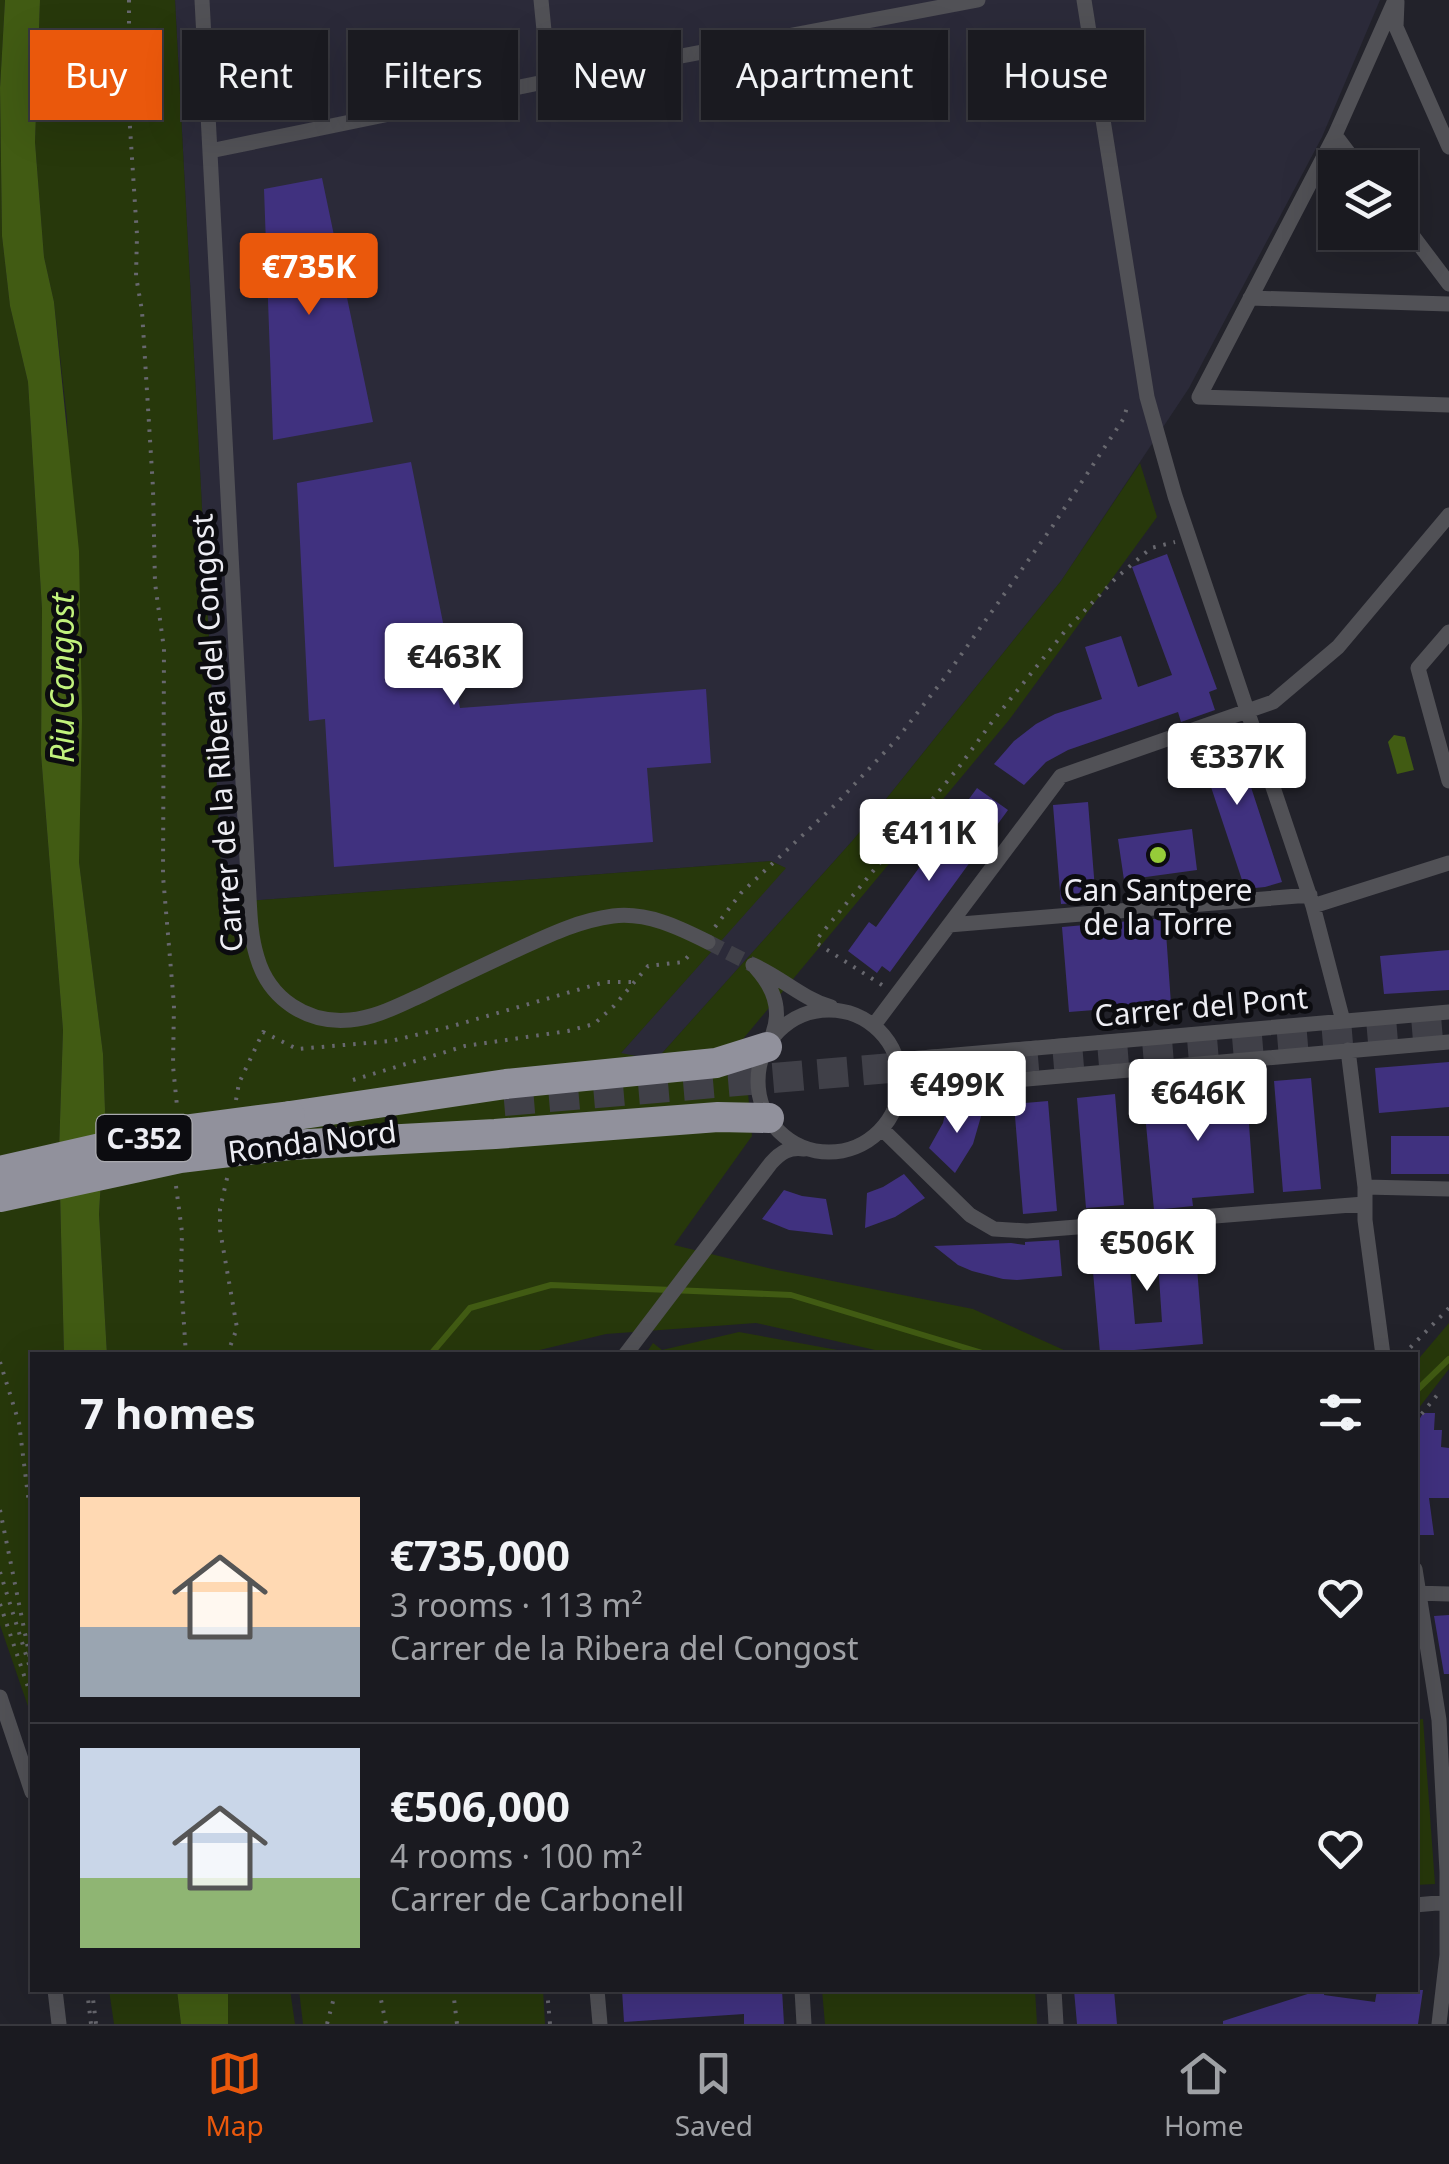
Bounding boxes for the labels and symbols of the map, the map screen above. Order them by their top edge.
pin: €735K [239,233,379,318]
street label: Carrer de la Ribera del Congost [180,512,252,953]
water label: Riu Congost [40,592,83,763]
pin: €463K [384,623,524,708]
pin: €337K [1167,723,1307,808]
pin: €411K [859,799,999,884]
marker: Can Santpere de la Torre [1147,844,1169,866]
place label: Can Santpere de la Torre [1064,869,1252,944]
street label: Carrer del Pont [1093,976,1309,1036]
pin: €499K [887,1051,1027,1136]
pin: €646K [1128,1059,1268,1144]
street label: Ronda Nord [225,1110,399,1172]
road number: C-352 [96,1115,192,1161]
pin: €506K [1077,1209,1217,1294]

